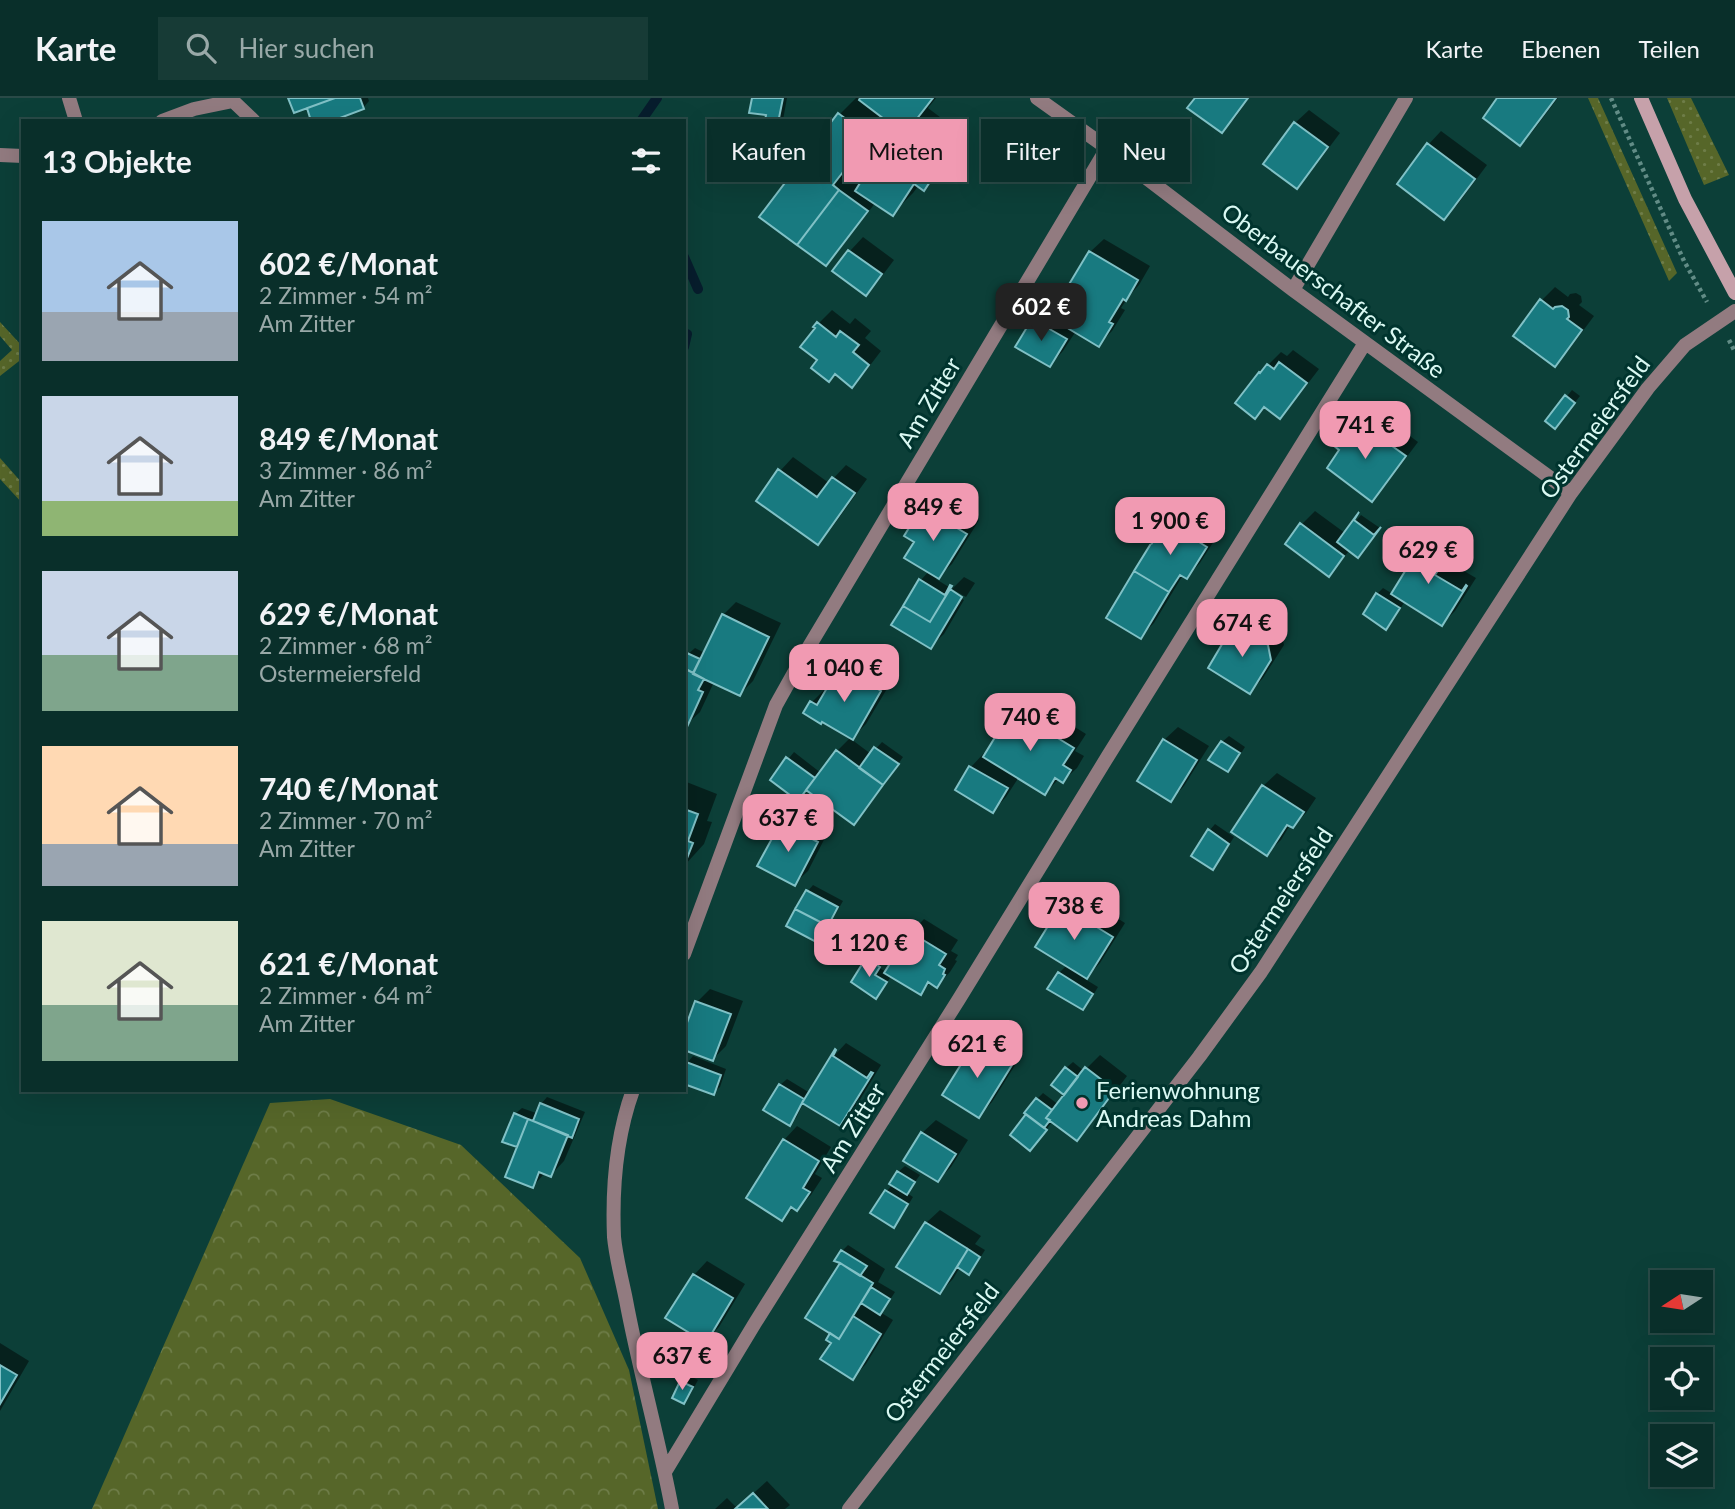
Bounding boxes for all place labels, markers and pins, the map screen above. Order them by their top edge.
pin: 602 € [992,284,1090,343]
pin: 741 € [1316,402,1414,461]
pin: 849 € [884,484,982,543]
pin: 1 900 € [1105,498,1235,557]
pin: 629 € [1379,526,1477,586]
pin: 674 € [1193,600,1291,659]
pin: 1 040 € [779,644,909,704]
pin: 740 € [981,694,1079,753]
pin: 637 € [739,794,837,854]
pin: 738 € [1025,882,1123,942]
pin: 1 120 € [804,920,934,979]
pin: 621 € [928,1020,1026,1080]
place label: Ferienwohnung Andreas Dahm [1096,1075,1260,1132]
marker: Ferienwohnung Andreas Dahm [1074,1095,1090,1111]
pin: 637 € [633,1332,731,1392]

